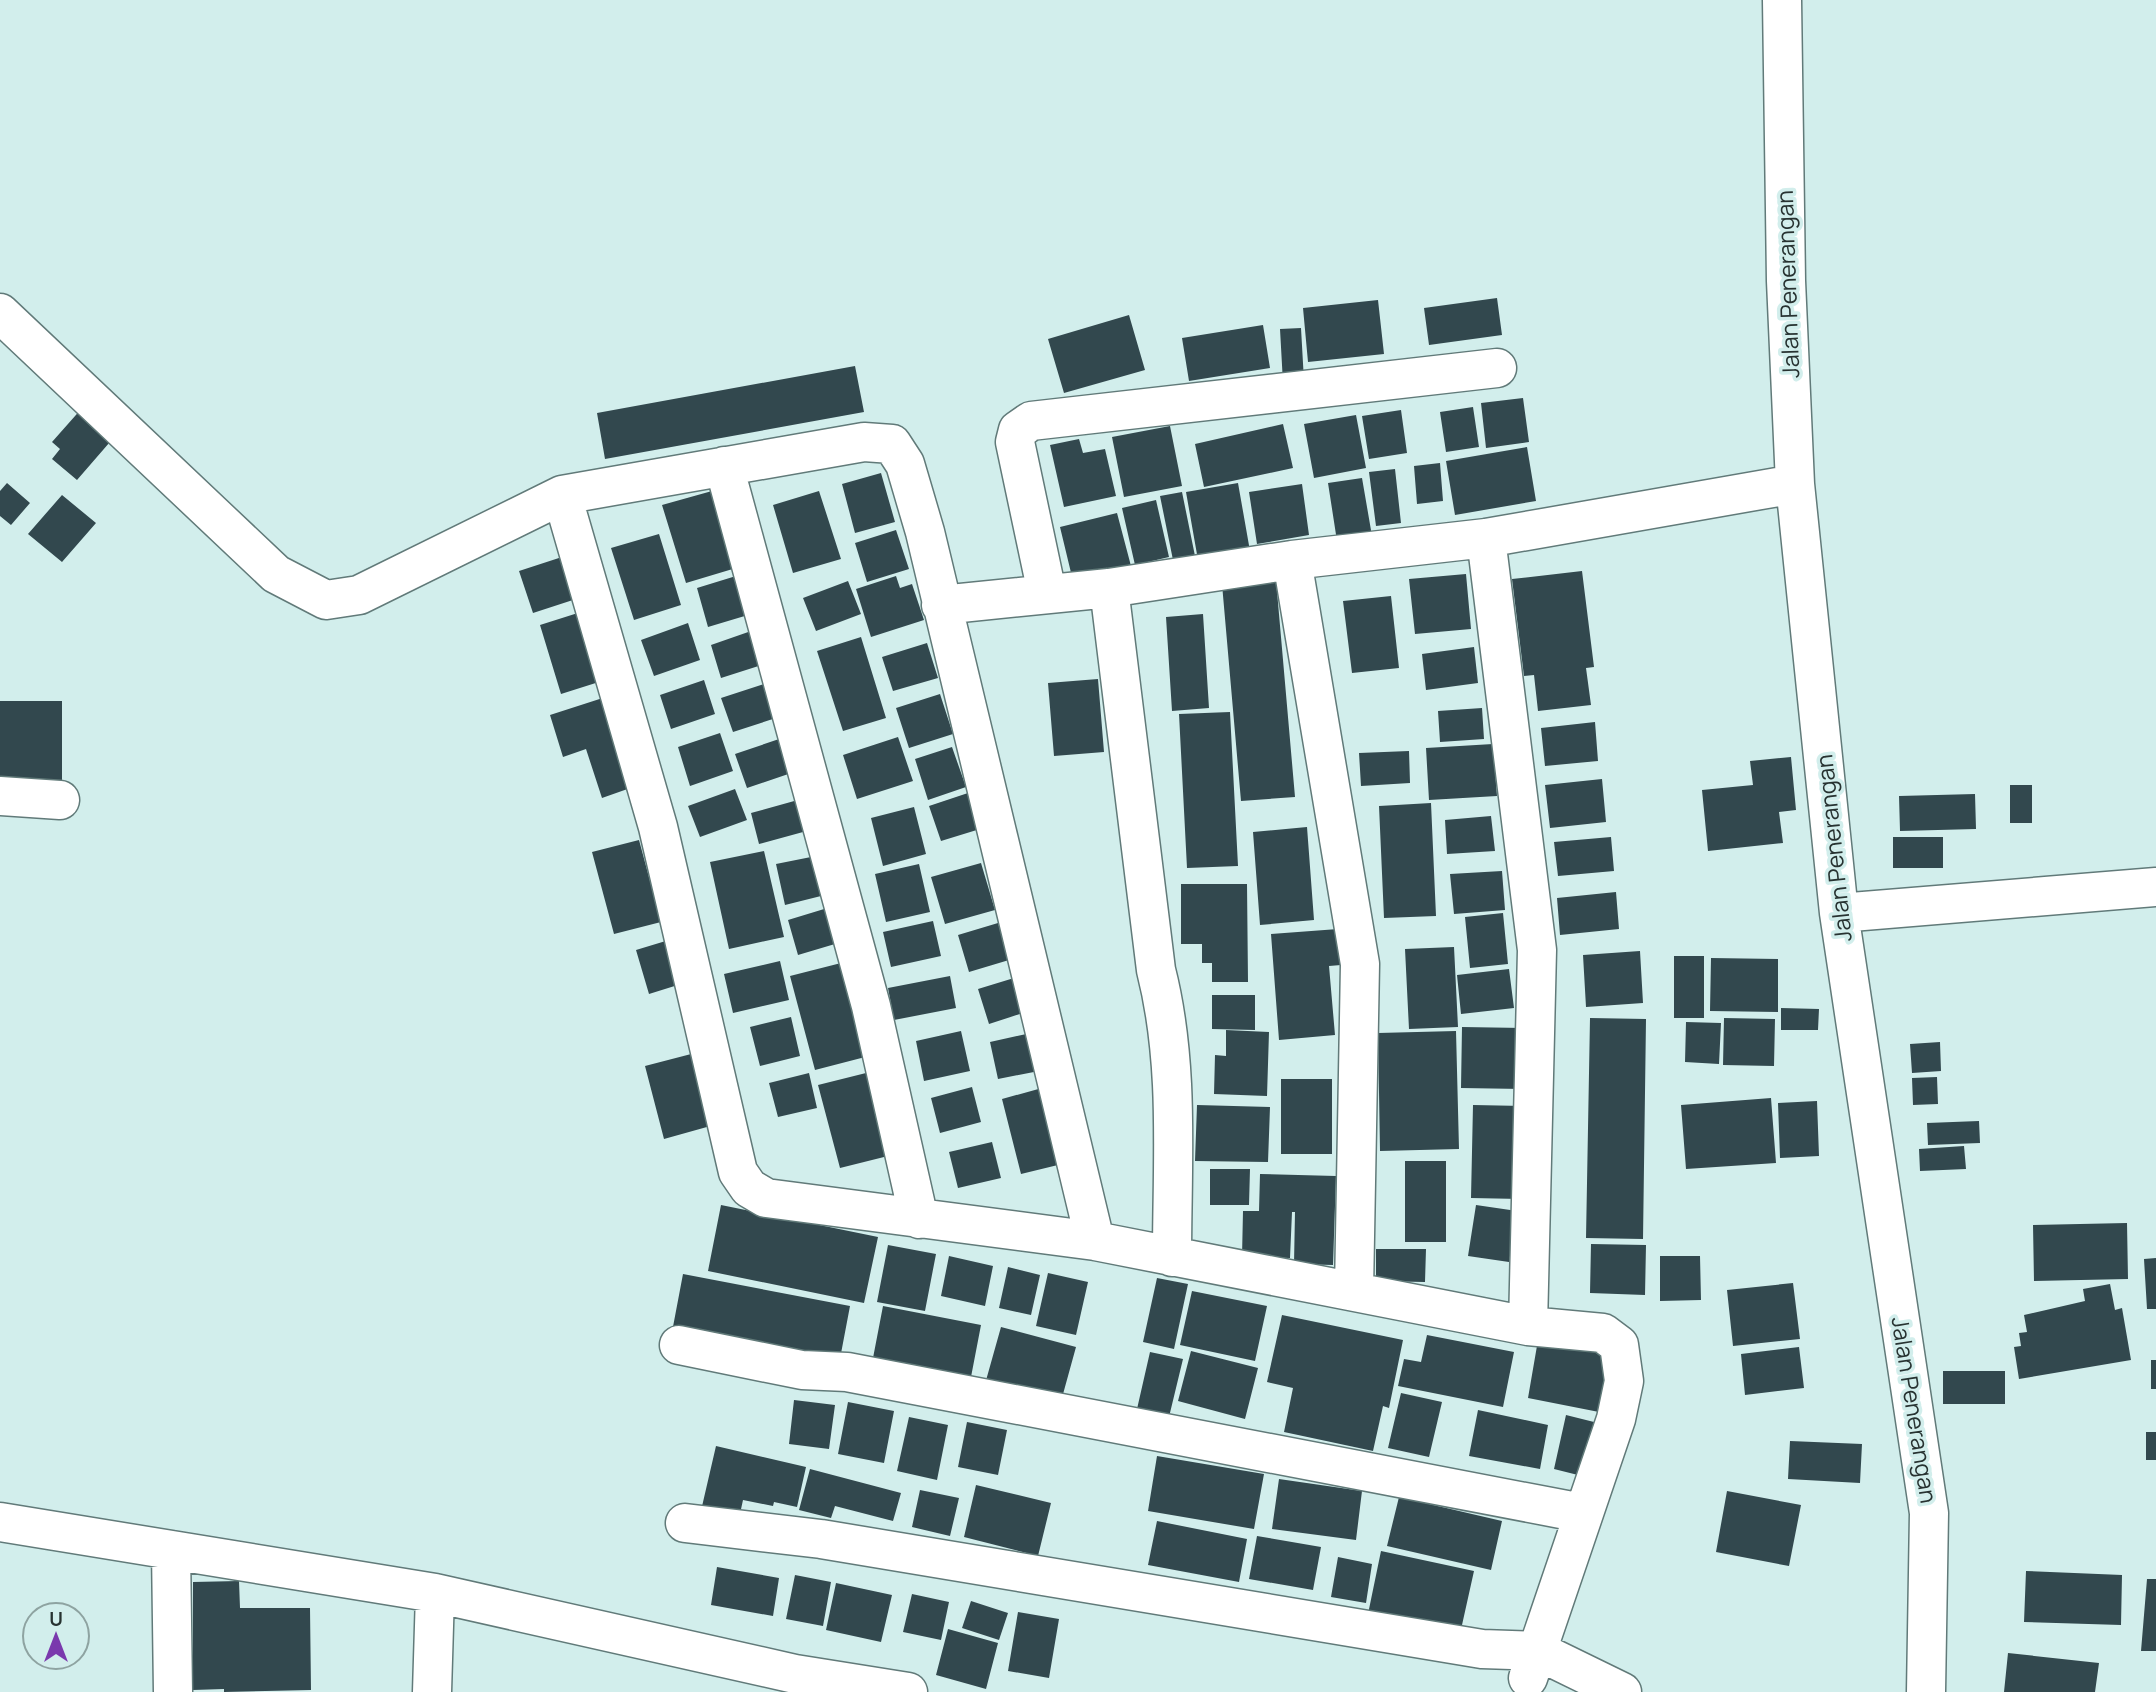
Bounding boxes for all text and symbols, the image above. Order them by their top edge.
street label: Jalan Penerangan [1768,189,1806,379]
street label: Jalan Penerangan [1807,753,1859,943]
street label: Jalan Penerangan [1884,1314,1946,1505]
north arrow [21,1601,91,1671]
text: U [49,1606,63,1632]

